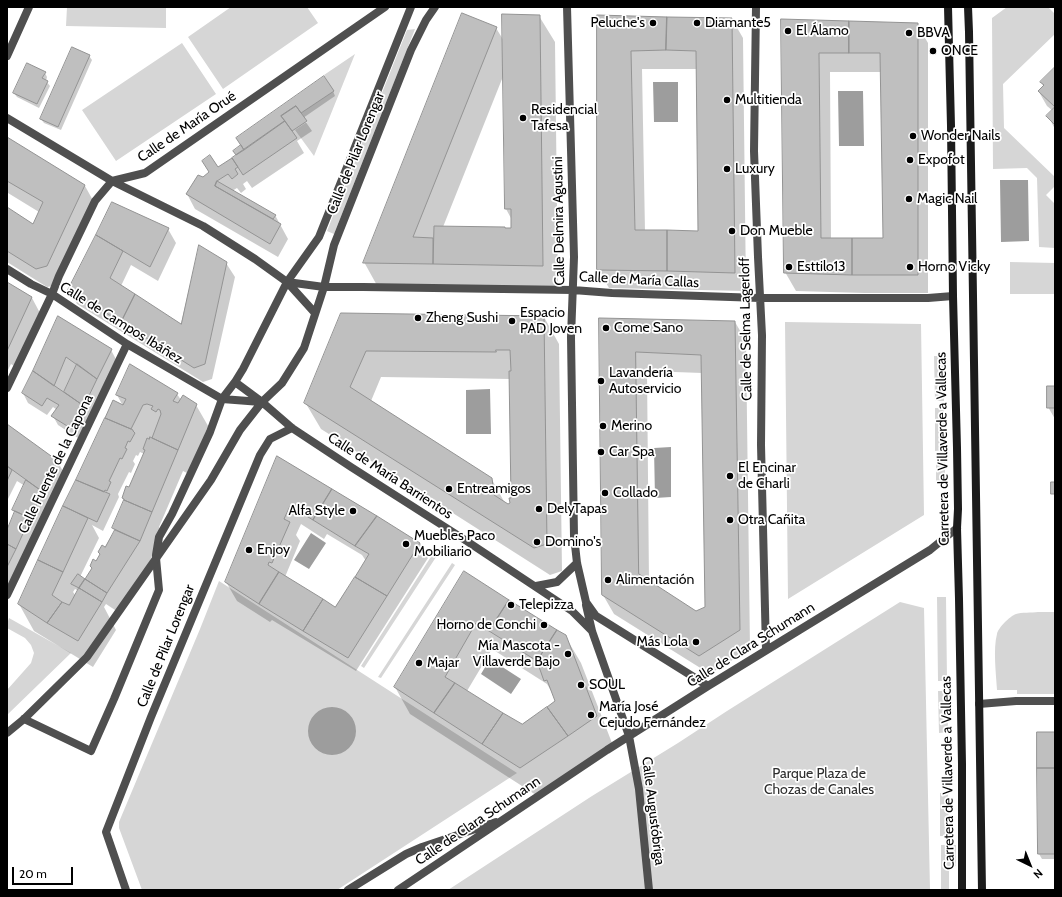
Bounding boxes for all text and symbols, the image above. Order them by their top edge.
place label: Peluche's [590,15,645,31]
place label: Diamante5 [705,15,771,31]
marker: Peluche's [648,18,658,28]
marker: Diamante5 [692,18,702,28]
place label: El Álamo [796,23,849,39]
place label: BBVA [917,25,950,41]
marker: El Álamo [783,26,793,36]
marker: BBVA [904,28,914,38]
place label: ONCE [941,43,978,59]
marker: ONCE [928,46,938,56]
street label: Calle de María Orué [135,88,239,166]
street label: Calle de Pilar Lorengar [324,89,388,217]
place label: Multitienda [735,92,802,108]
marker: Multitienda [722,95,732,105]
place label: Residencial Tafesa [531,102,597,134]
marker: Residencial Tafesa [518,113,528,123]
place label: Wonder Nails [921,128,1000,144]
marker: Wonder Nails [908,131,918,141]
place label: Expofot [918,152,965,168]
marker: Expofot [905,155,915,165]
street label: Calle Delmira Agustini [549,156,569,286]
place label: Luxury [735,161,775,177]
marker: Luxury [722,164,732,174]
place label: Magic Nail [917,191,977,207]
marker: Magic Nail [904,194,914,204]
place label: Don Mueble [740,223,813,239]
marker: Don Mueble [727,226,737,236]
street label: Calle de Selma Lagerloff [736,257,756,401]
place label: Esttilo13 [797,259,846,275]
place label: Horno Vicky [918,259,990,275]
marker: Esttilo13 [784,262,794,272]
marker: Horno Vicky [905,262,915,272]
street label: Calle de María Callas [579,268,699,292]
street label: Calle de Campos Ibáñez [56,278,186,368]
place label: Espacio PAD Joven [520,305,582,338]
place label: Zheng Sushi [426,310,498,326]
marker: Zheng Sushi [413,313,423,323]
marker: Espacio PAD Joven [507,316,517,326]
place label: Come Sano [614,320,683,336]
marker: Come Sano [601,323,611,333]
street label: Carretera de Villaverde a Vallecas [933,352,953,546]
place label: Lavandería Autoservicio [609,365,681,398]
marker: Lavandería Autoservicio [596,376,606,386]
street label: Calle Fuente de la Capona [15,392,97,536]
place label: Merino [611,418,652,434]
marker: Merino [598,421,608,431]
street label: Calle de María Barrientos [324,429,456,523]
place label: Car Spa [609,444,655,460]
marker: Car Spa [596,447,606,457]
place label: El Encinar de Charli [738,460,796,492]
marker: El Encinar de Charli [725,471,735,481]
place label: Entreamigos [457,481,531,497]
marker: Entreamigos [444,484,454,494]
place label: Collado [613,485,658,501]
marker: Collado [600,488,610,498]
place label: DelyTapas [547,501,607,517]
place label: Alfa Style [289,503,345,519]
marker: DelyTapas [534,504,544,514]
marker: Alfa Style [348,506,358,516]
place label: Otra Cañita [738,512,805,528]
marker: Otra Cañita [725,515,735,525]
place label: Muebles Paco Mobiliario [414,528,495,560]
place label: Domino's [545,534,601,550]
marker: Domino's [532,537,542,547]
marker: Muebles Paco Mobiliario [401,539,411,549]
place label: Enjoy [257,542,290,558]
marker: Enjoy [244,545,254,555]
place label: Alimentación [616,572,694,588]
marker: Alimentación [603,575,613,585]
street label: Calle de Pilar Lorengar [134,582,198,710]
place label: Telepizza [519,597,574,613]
street label: Calle de Clara Schumann [684,599,818,691]
marker: Telepizza [506,600,516,610]
place label: Horno de Conchi [437,617,536,633]
marker: Horno de Conchi [539,620,549,630]
place label: Más Lola [636,634,688,650]
marker: Más Lola [691,637,701,647]
place label: Mía Mascota - Villaverde Bajo [473,638,560,670]
marker: Mía Mascota - Villaverde Bajo [563,649,573,659]
place label: Majar [427,655,459,671]
marker: Majar [414,658,424,668]
street label: Carretera de Villaverde a Vallecas [938,676,958,870]
place label: SOUL [589,677,625,693]
marker: SOUL [576,680,586,690]
place label: María José Cejudo Fernández [599,699,706,732]
marker: María José Cejudo Fernández [586,710,596,720]
street label: Calle Augustóbriga [638,756,668,866]
park label: Parque Plaza de Chozas de Canales [764,766,874,798]
street label: Calle de Clara Schumann [412,773,544,869]
north arrow [1010,845,1050,885]
scale bar [14,859,75,885]
text: 20 m [19,866,47,881]
text: N [1031,866,1046,882]

